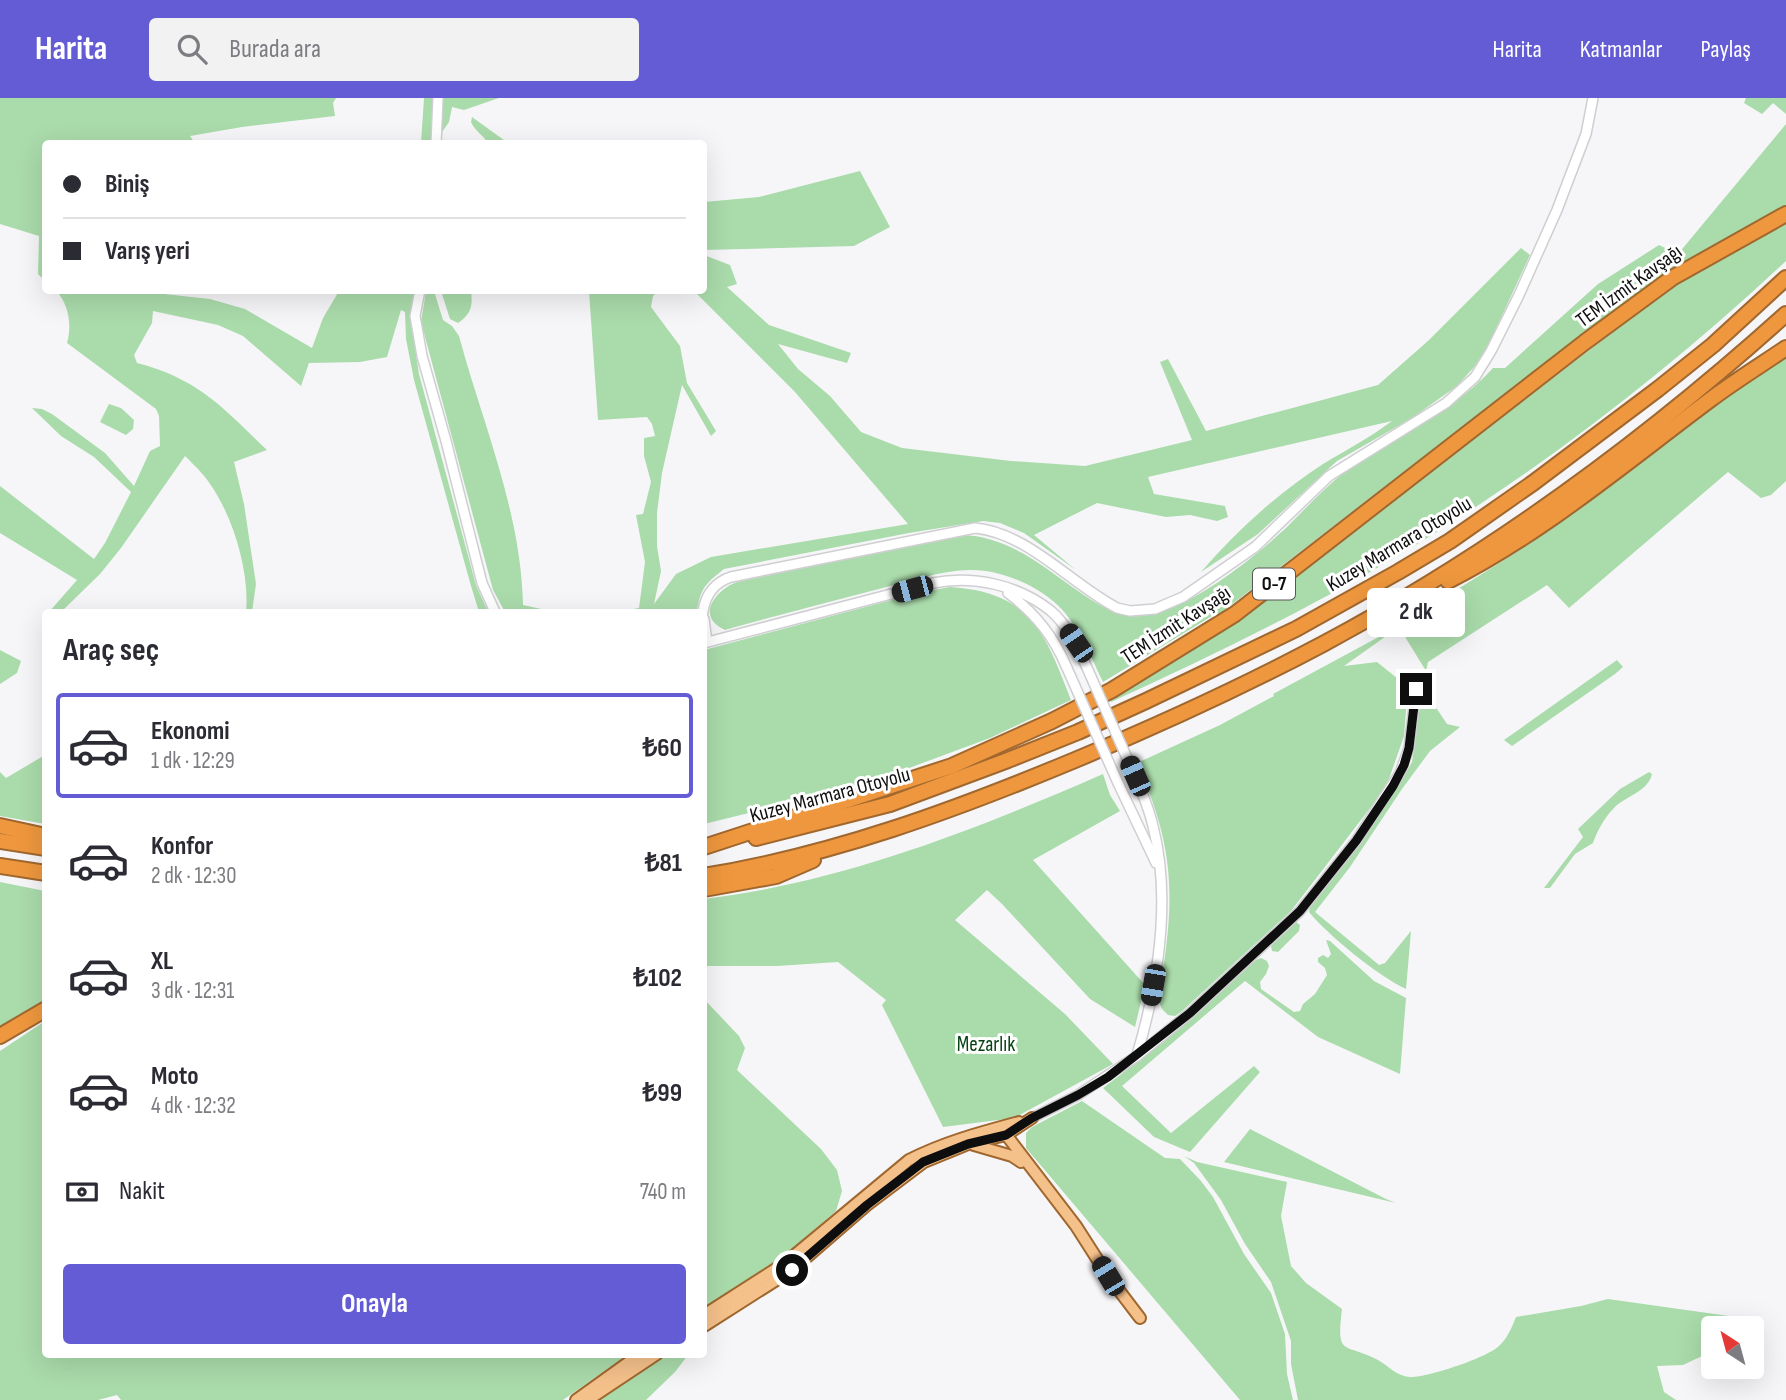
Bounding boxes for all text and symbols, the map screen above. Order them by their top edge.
search box [149,18,639,81]
text: Harita [35,29,107,69]
icon: search [173,30,211,68]
text: Burada ara [229,34,321,65]
text: Harita [1492,35,1542,64]
text: Katmanlar [1580,35,1663,64]
text: Paylaş [1701,35,1751,64]
text: Biniş [105,169,149,200]
text: Varış yeri [105,236,190,267]
street label: TEM İzmit Kavşağı [1571,239,1687,333]
street label: Kuzey Marmara Otoyolu [1322,491,1476,597]
road number: O-7 [1253,569,1295,600]
car [889,573,936,605]
street label: TEM İzmit Kavşağı [1117,580,1235,670]
callout: 2 dk [1367,588,1465,636]
text: 2 dk [1399,598,1433,626]
car [1056,620,1097,666]
text: Araç seç [63,631,159,670]
route end [1400,673,1432,705]
icon: car [67,714,130,777]
text: Ekonomi [151,716,230,747]
text: ₺60 [643,733,682,764]
text: 1 dk · 12:29 [151,747,235,775]
car [1117,753,1154,799]
street label: Kuzey Marmara Otoyolu [747,762,913,828]
icon: car [67,829,130,892]
text: Konfor [151,831,213,862]
text: ₺81 [645,848,682,879]
text: 2 dk · 12:30 [151,862,236,890]
icon: car [67,944,130,1007]
text: XL [151,946,173,977]
car [1140,962,1167,1008]
text: ₺102 [633,963,682,994]
text: 3 dk · 12:31 [151,977,234,1005]
park label: Mezarlık [957,1032,1015,1057]
icon: car [67,1059,130,1122]
text: Moto [151,1061,199,1092]
text: ₺99 [642,1078,682,1109]
text: 4 dk · 12:32 [151,1092,236,1120]
icon: cash [63,1173,101,1211]
text: Nakit [119,1176,165,1207]
text: 740 m [640,1178,686,1206]
car [1089,1253,1128,1299]
route start [776,1254,808,1286]
button: Onayla [63,1264,686,1344]
north arrow [1701,1316,1764,1379]
map controls [1701,1316,1764,1379]

